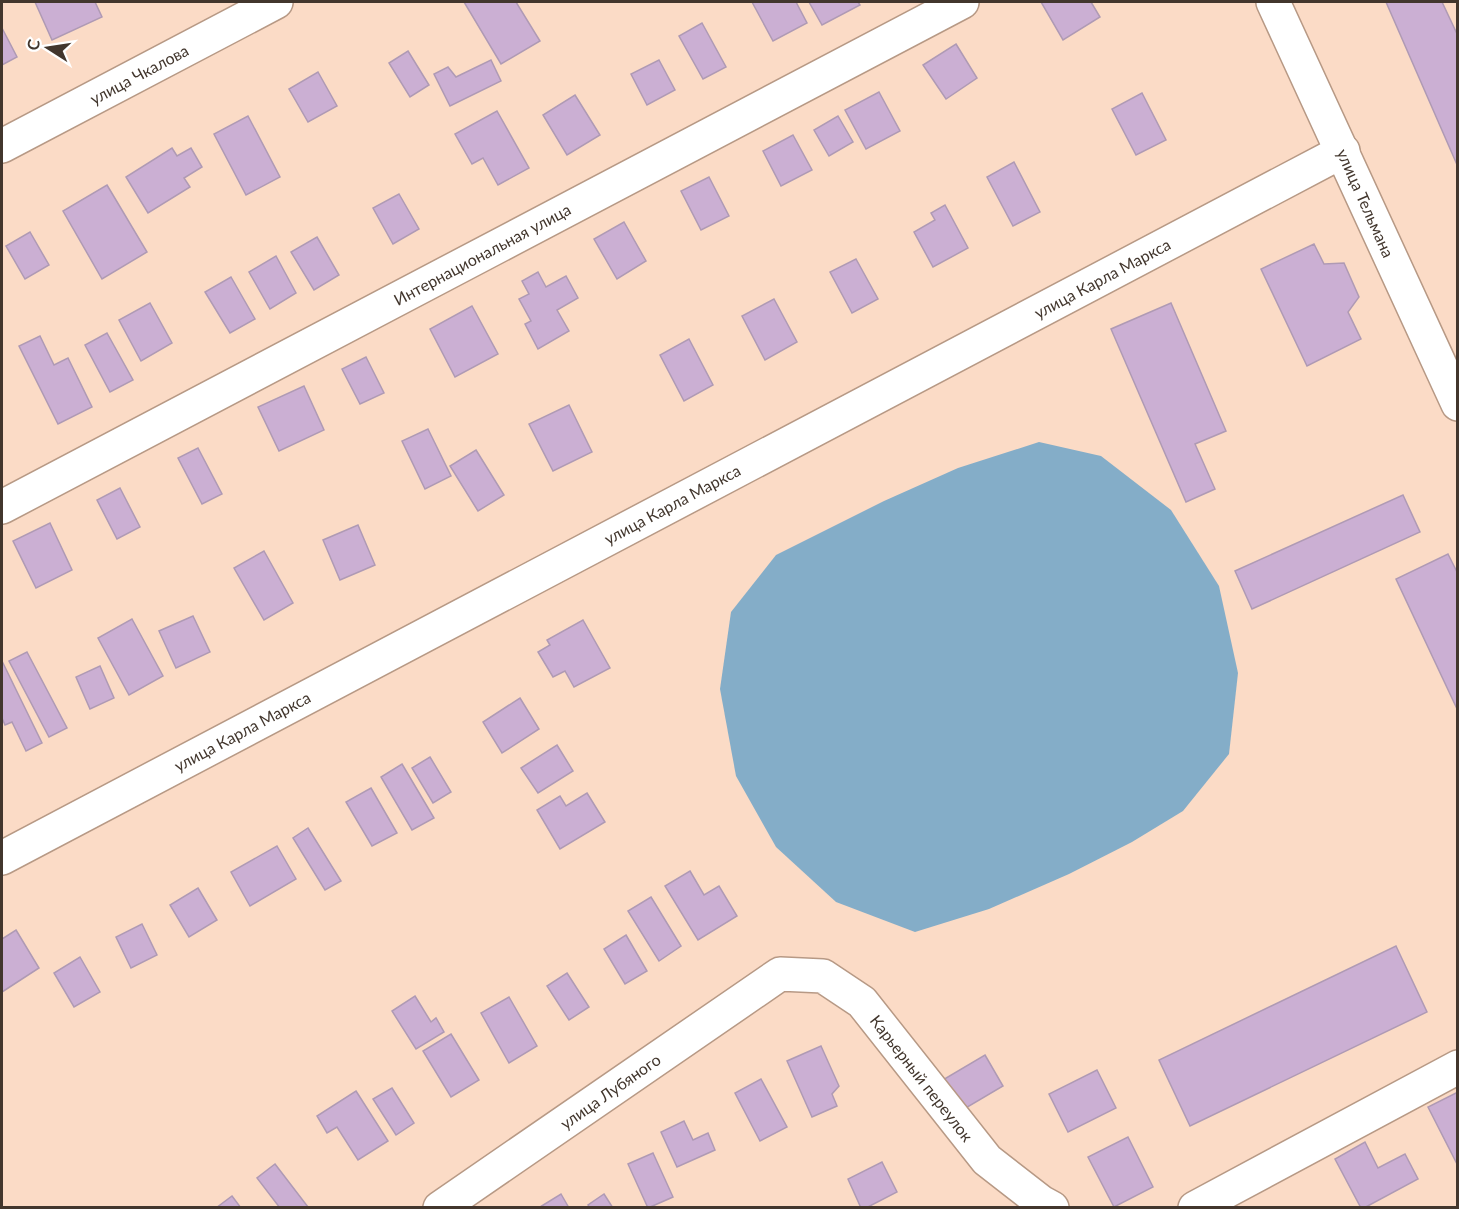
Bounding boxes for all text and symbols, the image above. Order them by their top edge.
north arrow [18,18,78,78]
text: С [22,37,43,52]
street label: улица Чкалова [86,40,192,108]
street label: улица Тельмана [1334,146,1398,260]
street label: Интернациональная улица [390,199,574,309]
street label: улица Карла Маркса [1031,234,1173,322]
street label: улица Карла Маркса [601,460,743,548]
street label: улица Карла Маркса [171,687,313,775]
street label: Карьерный переулок [867,1011,978,1146]
street label: улица Лубяного [556,1049,664,1133]

